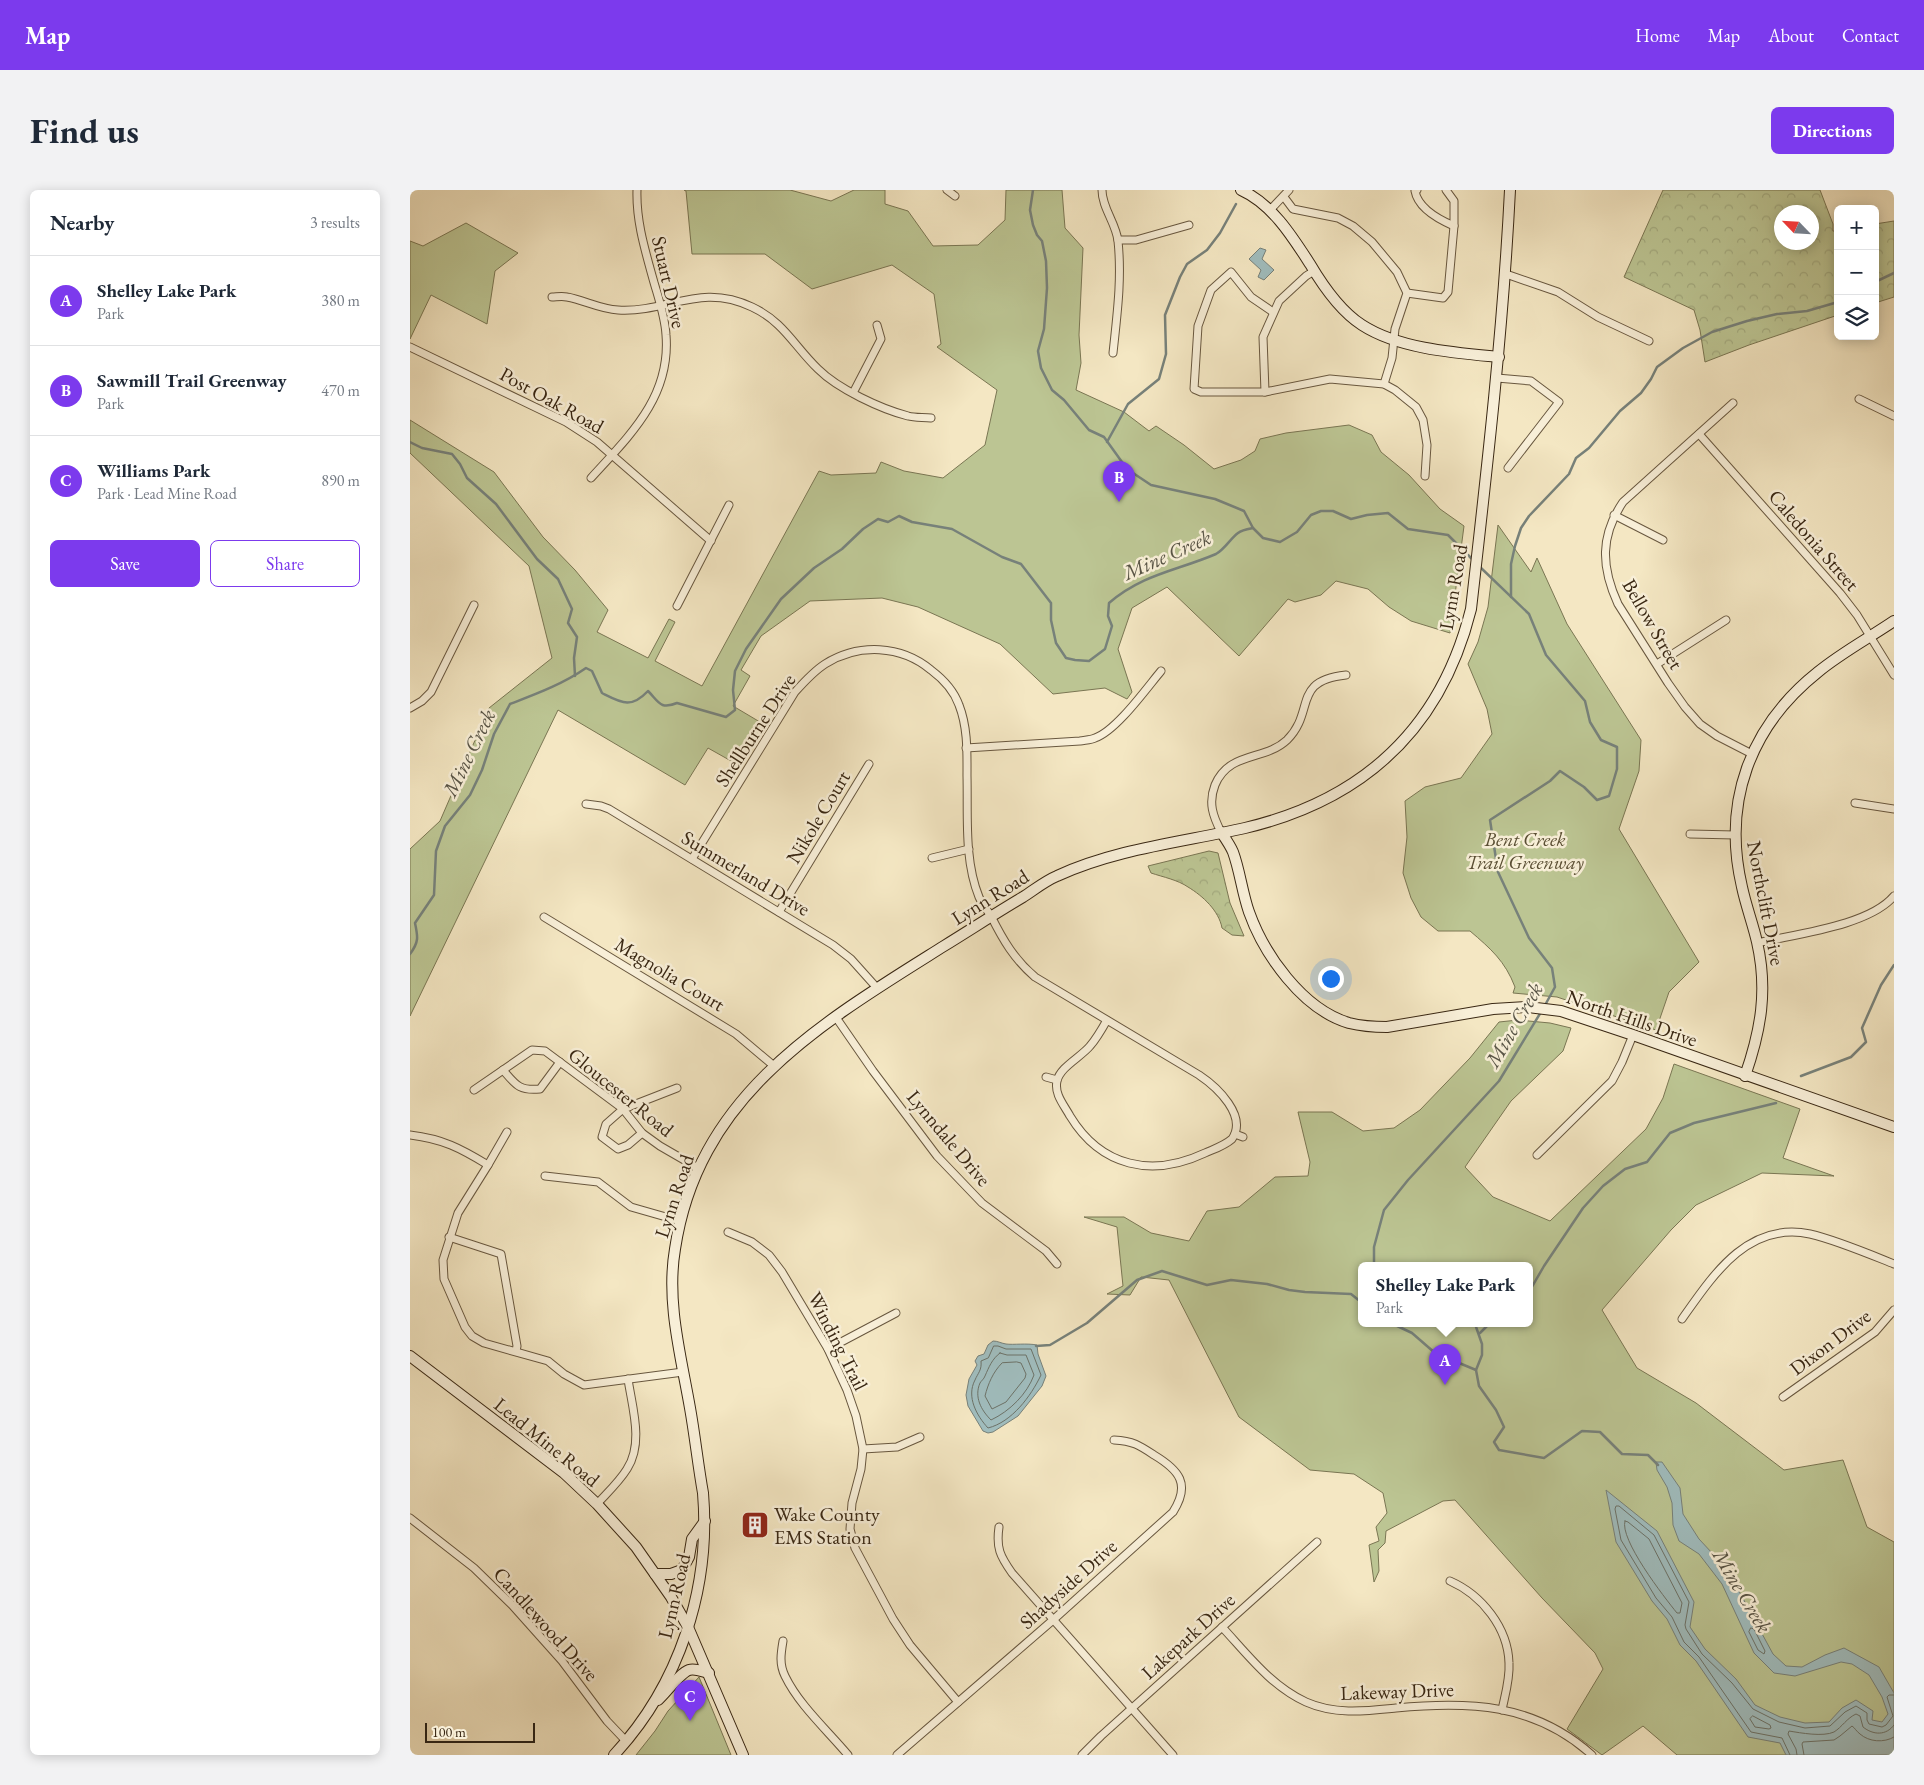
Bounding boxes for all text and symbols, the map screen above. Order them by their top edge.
text: Map [25,20,70,51]
text: Home [1635,24,1680,47]
text: Map [1708,24,1740,47]
text: About [1768,24,1814,47]
text: Contact [1842,24,1899,47]
button: Directions [1771,107,1894,154]
text: Find us [30,108,139,153]
north arrow [1774,205,1819,250]
map controls [1834,205,1879,340]
button: + [1834,205,1879,250]
text: Nearby [50,209,114,236]
text: 3 results [310,212,360,233]
street label: Stuart Drive [646,233,692,331]
button: − [1834,250,1879,295]
text: Shelley Lake Park [97,278,237,303]
text: A [60,290,72,311]
text: 380 m [321,290,360,311]
button: layers [1834,295,1879,340]
text: Park [97,303,124,324]
street label: Post Oak Road [495,361,609,440]
text: Sawmill Trail Greenway [97,368,287,393]
text: B [61,380,71,401]
text: 470 m [321,380,360,401]
text: Park [97,393,124,414]
text: Williams Park [97,458,211,483]
pin: B [1103,461,1135,502]
text: C [60,470,72,491]
text: 890 m [321,470,360,491]
text: Park · Lead Mine Road [97,483,237,504]
street label: Caledonia Street [1763,484,1866,597]
water label: Mine Creek [1117,523,1215,587]
button: Save [50,540,200,587]
button: Share [210,540,360,587]
street label: Lynn Road [1433,541,1473,632]
street label: Bellow Street [1617,574,1690,675]
street label: Shellburne Drive [709,668,801,791]
water label: Mine Creek [435,704,501,803]
street label: Nikole Court [780,765,856,868]
street label: Summerland Drive [677,824,815,922]
park label: Bent Creek Trail Greenway [1466,826,1584,875]
street label: Northclift Drive [1741,839,1791,968]
street label: Lynn Road [946,863,1034,931]
street label: Magnolia Court [610,931,730,1017]
your location [1318,966,1344,992]
water label: Mine Creek [1477,977,1549,1074]
street label: North Hills Drive [1563,983,1701,1053]
street label: Gloucester Road [563,1041,680,1143]
street label: Lynndale Drive [901,1084,997,1192]
street label: Lynn Road [648,1150,700,1241]
popup [1358,1262,1533,1327]
text: Shelley Lake Park [1376,1272,1515,1297]
street label: Winding Trail [802,1287,874,1395]
text: Park [1376,1297,1403,1318]
street label: Dixon Drive [1784,1303,1876,1381]
pin: A [1429,1344,1461,1385]
street label: Lead Mine Road [489,1391,606,1493]
place label: Wake County EMS Station [774,1501,880,1550]
building icon: Wake County EMS Station [740,1510,770,1540]
street label: Shadyside Drive [1014,1533,1122,1635]
water label: Mine Creek [1706,1542,1778,1638]
street label: Lynn Road [652,1550,697,1641]
street label: Candlewood Drive [488,1561,604,1687]
street label: Lakepark Drive [1136,1587,1241,1685]
street label: Lakeway Drive [1340,1676,1454,1706]
pin: C [674,1680,706,1721]
scale bar [425,1720,535,1743]
text: 100 m [432,1723,466,1741]

